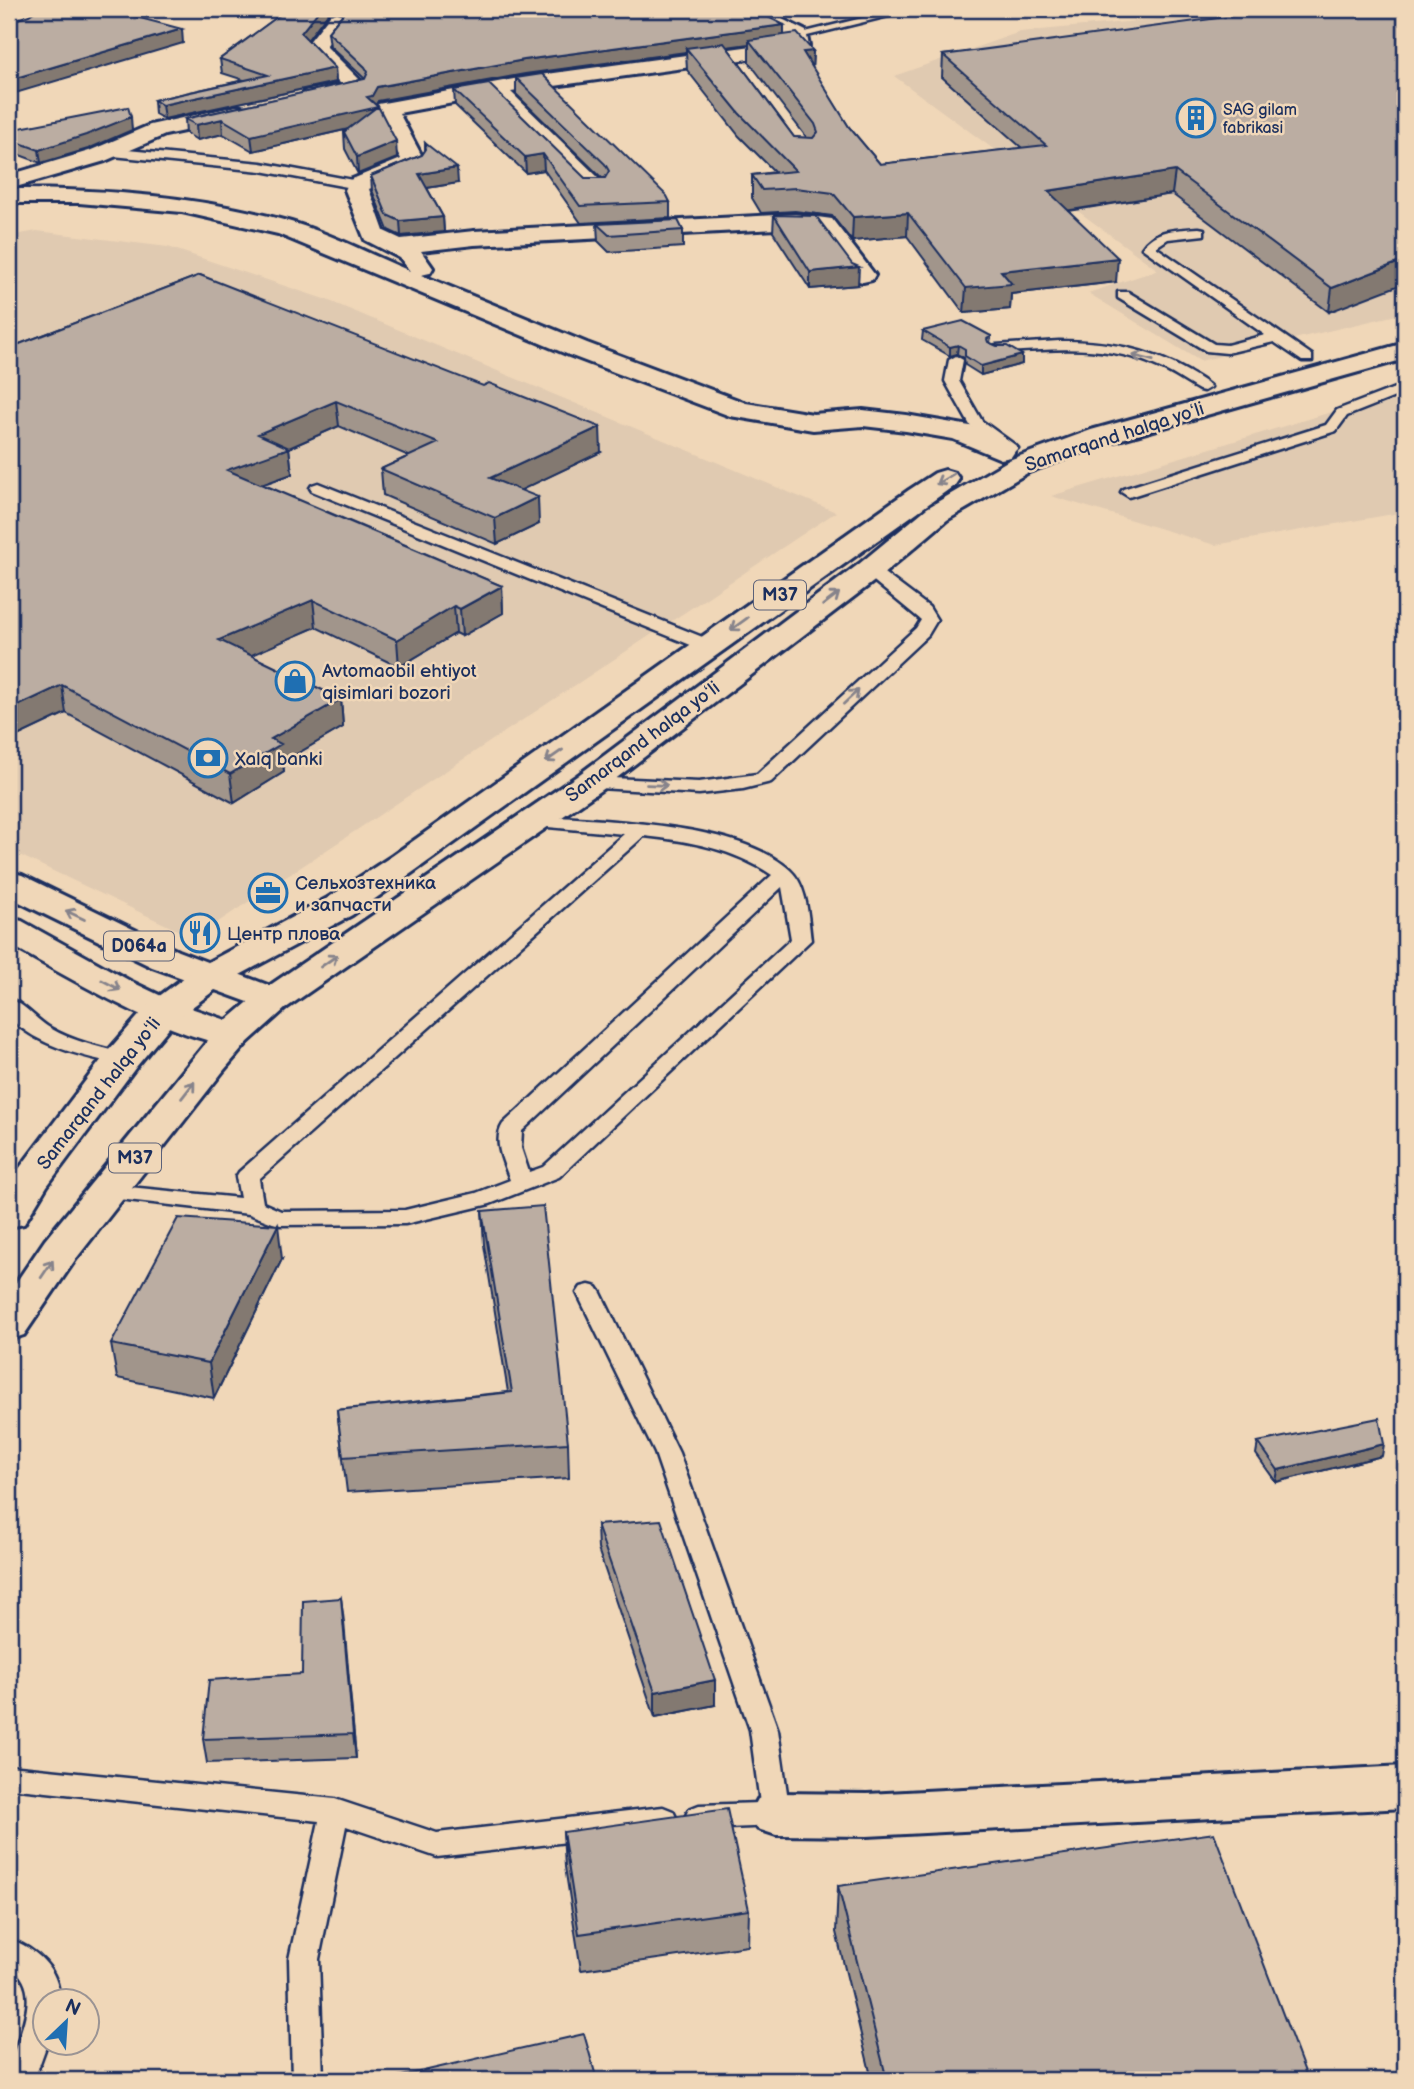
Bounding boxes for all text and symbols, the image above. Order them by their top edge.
building icon: SAG gilam fabrikasi [1175,97,1217,139]
place label: SAG gilam fabrikasi [1223,101,1297,138]
one-way arrow [1132,351,1155,364]
street label: Samarqand halqa yoʻli [1022,398,1207,477]
one-way arrow [936,473,956,487]
road number: M37 [754,580,806,610]
one-way arrow [822,592,840,607]
one-way arrow [730,617,749,631]
shop icon: Avtomaobil ehtiyot qisimlari bozori [274,660,316,702]
place label: Avtomaobil ehtiyot qisimlari bozori [322,660,477,705]
street label: Samarqand halqa yoʻli [561,677,725,808]
one-way arrow [842,689,860,705]
bank icon: Xalq banki [187,737,229,779]
place label: Xalq banki [234,748,323,771]
one-way arrow [545,749,564,763]
one-way arrow [645,779,668,792]
office icon: Сельхозтехника и запчасти [247,872,289,914]
place label: Сельхозтехника и запчасти [295,872,436,917]
one-way arrow [65,908,86,922]
restaurant icon: Центр плова [179,912,221,954]
place label: Центр плова [227,923,340,946]
road number: D064a [104,931,174,960]
one-way arrow [319,954,338,969]
one-way arrow [101,979,121,993]
street label: Samarqand halqa yoʻli [32,1013,166,1175]
one-way arrow [181,1081,196,1100]
road number: M37 [109,1143,161,1172]
one-way arrow [40,1260,54,1279]
north arrow [32,1988,102,2058]
text: N [61,1995,84,2021]

